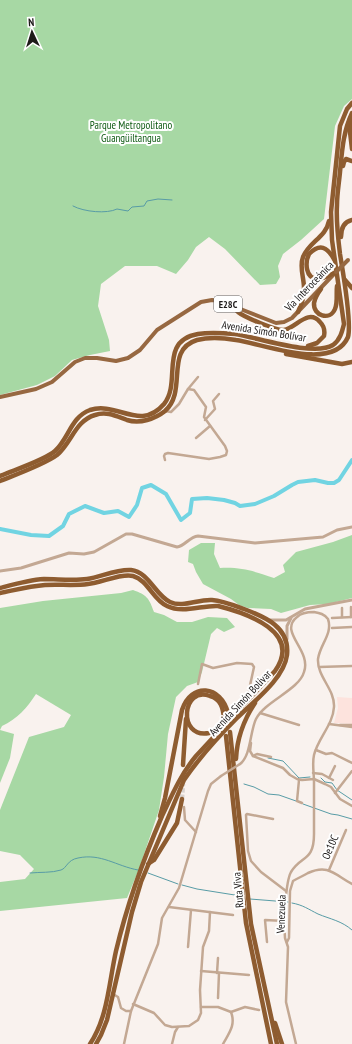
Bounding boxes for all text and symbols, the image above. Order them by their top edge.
north arrow [12,12,52,52]
text: N [28,15,35,29]
park label: Parque Metropolitano Guangüiltangua [90,118,172,145]
street label: Vía Interoceánica [281,258,336,315]
road number: E28C [214,296,242,312]
street label: Avenida Simón Bolívar [221,317,307,345]
street label: Avenida Simón Bolívar [206,667,274,739]
street label: Oe10C [319,833,341,861]
street label: Ruta Viva [229,872,247,908]
street label: Venezuela [273,894,289,935]

